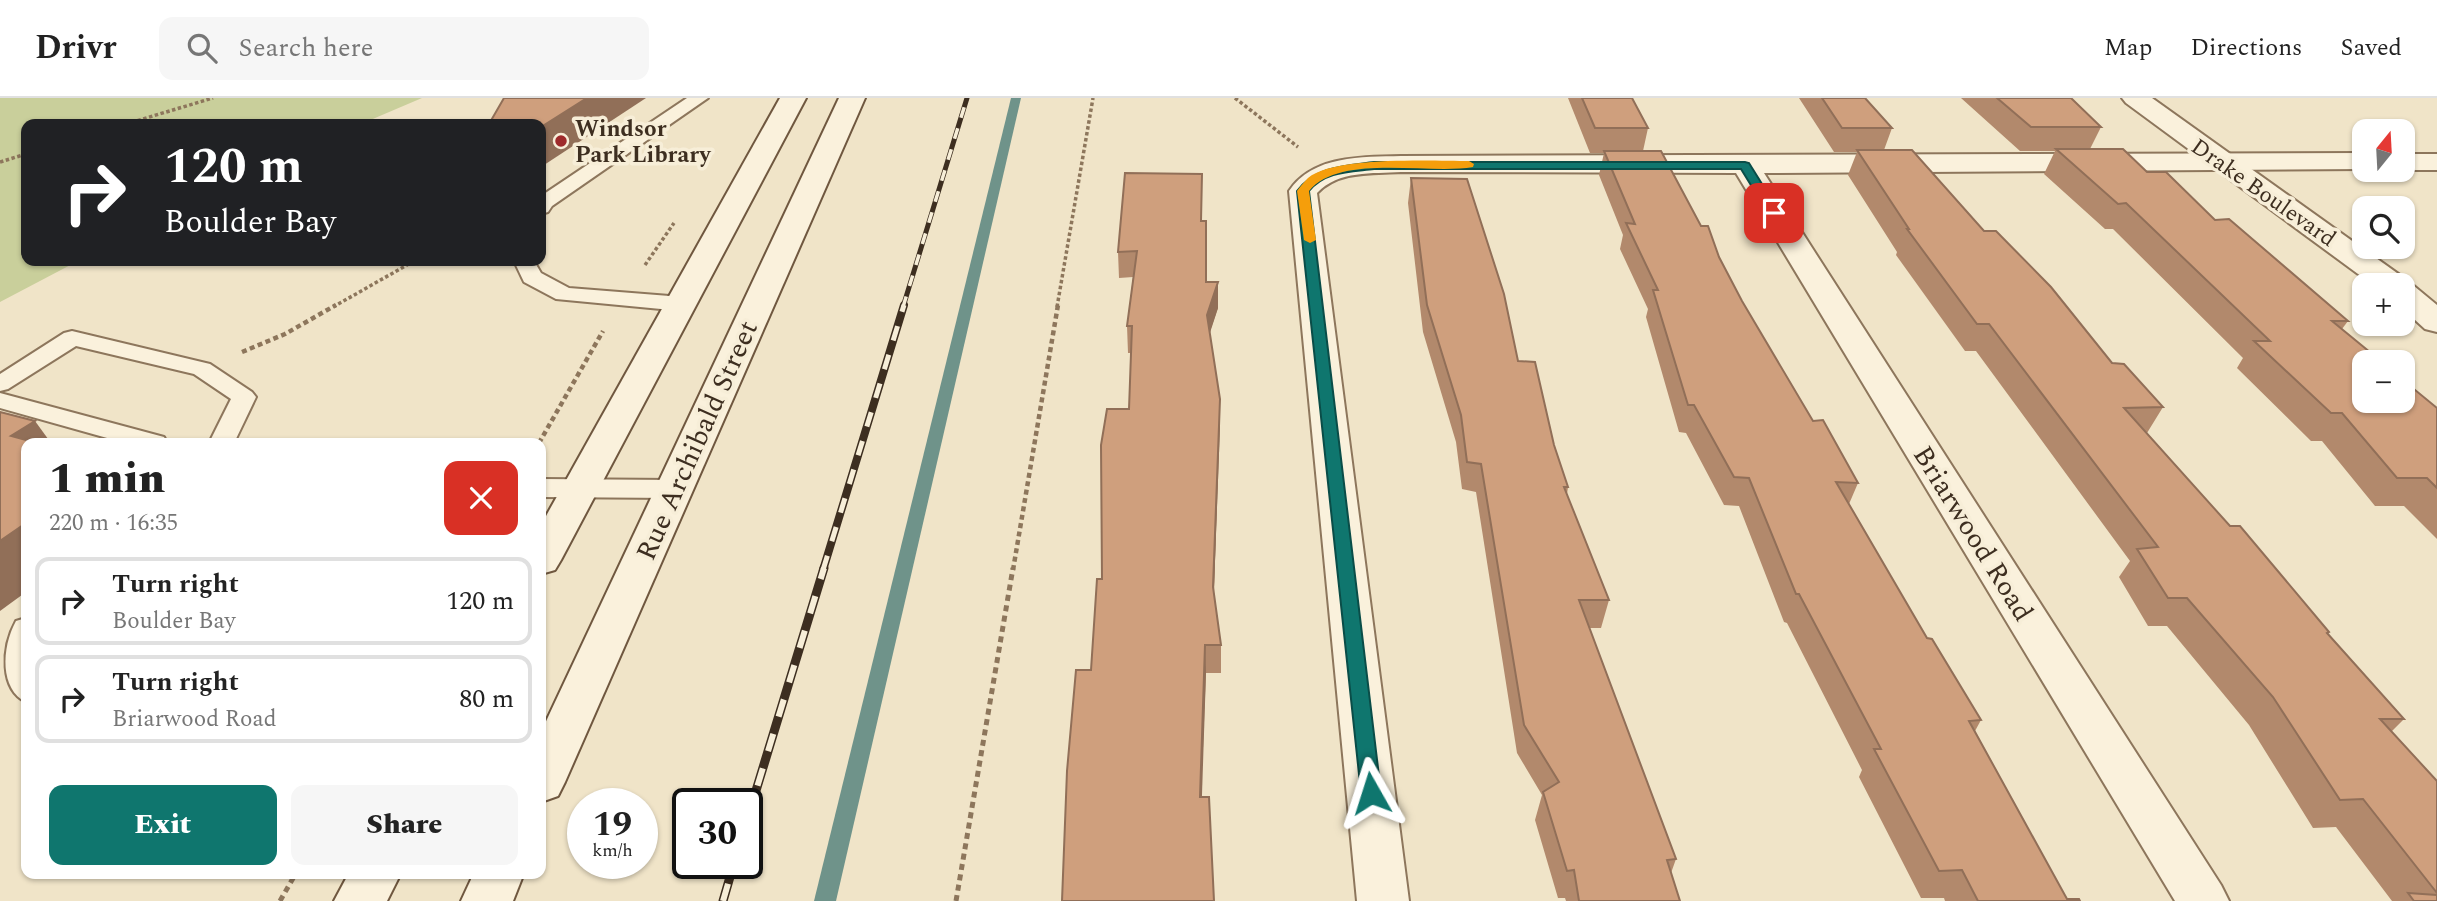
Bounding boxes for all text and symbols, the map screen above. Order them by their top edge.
search box [159,17,649,80]
text: Drivr [35,23,117,73]
text: Search here [239,28,373,68]
icon: search [183,29,221,67]
text: Map [2104,30,2152,66]
text: Directions [2190,30,2302,66]
text: Saved [2340,30,2402,66]
place label: Windsor Park Library [575,112,711,173]
north arrow [2352,119,2415,182]
map controls [2352,119,2415,413]
text: 120 m [164,130,303,205]
street label: Drake Boulevard [2183,130,2343,257]
marker: Windsor Park Library [553,133,569,149]
icon: right [49,147,140,238]
pin [1744,183,1804,243]
icon: arrive [1755,194,1793,232]
button: search [2352,196,2415,259]
text: Boulder Bay [164,198,336,247]
button: + [2352,273,2415,336]
street label: Rue Archibald Street [625,314,770,568]
button: − [2352,350,2415,413]
street label: Briarwood Road [1901,437,2044,630]
text: 1 min [49,448,165,511]
button: close [444,461,518,535]
text: 220 m · 16:35 [49,506,178,541]
text: Turn right [112,564,239,604]
text: 120 m [446,581,514,621]
icon: right [53,582,91,620]
text: Boulder Bay [112,604,236,639]
text: Turn right [112,662,239,702]
text: 80 m [459,679,514,719]
icon: right [53,680,91,718]
text: Briarwood Road [112,702,277,737]
position arrow [1334,756,1408,830]
button: Exit [49,785,277,865]
button: Share [291,785,518,865]
speed limit sign: 30 [672,788,763,879]
text: 19 [593,798,632,851]
text: km/h [592,837,633,864]

